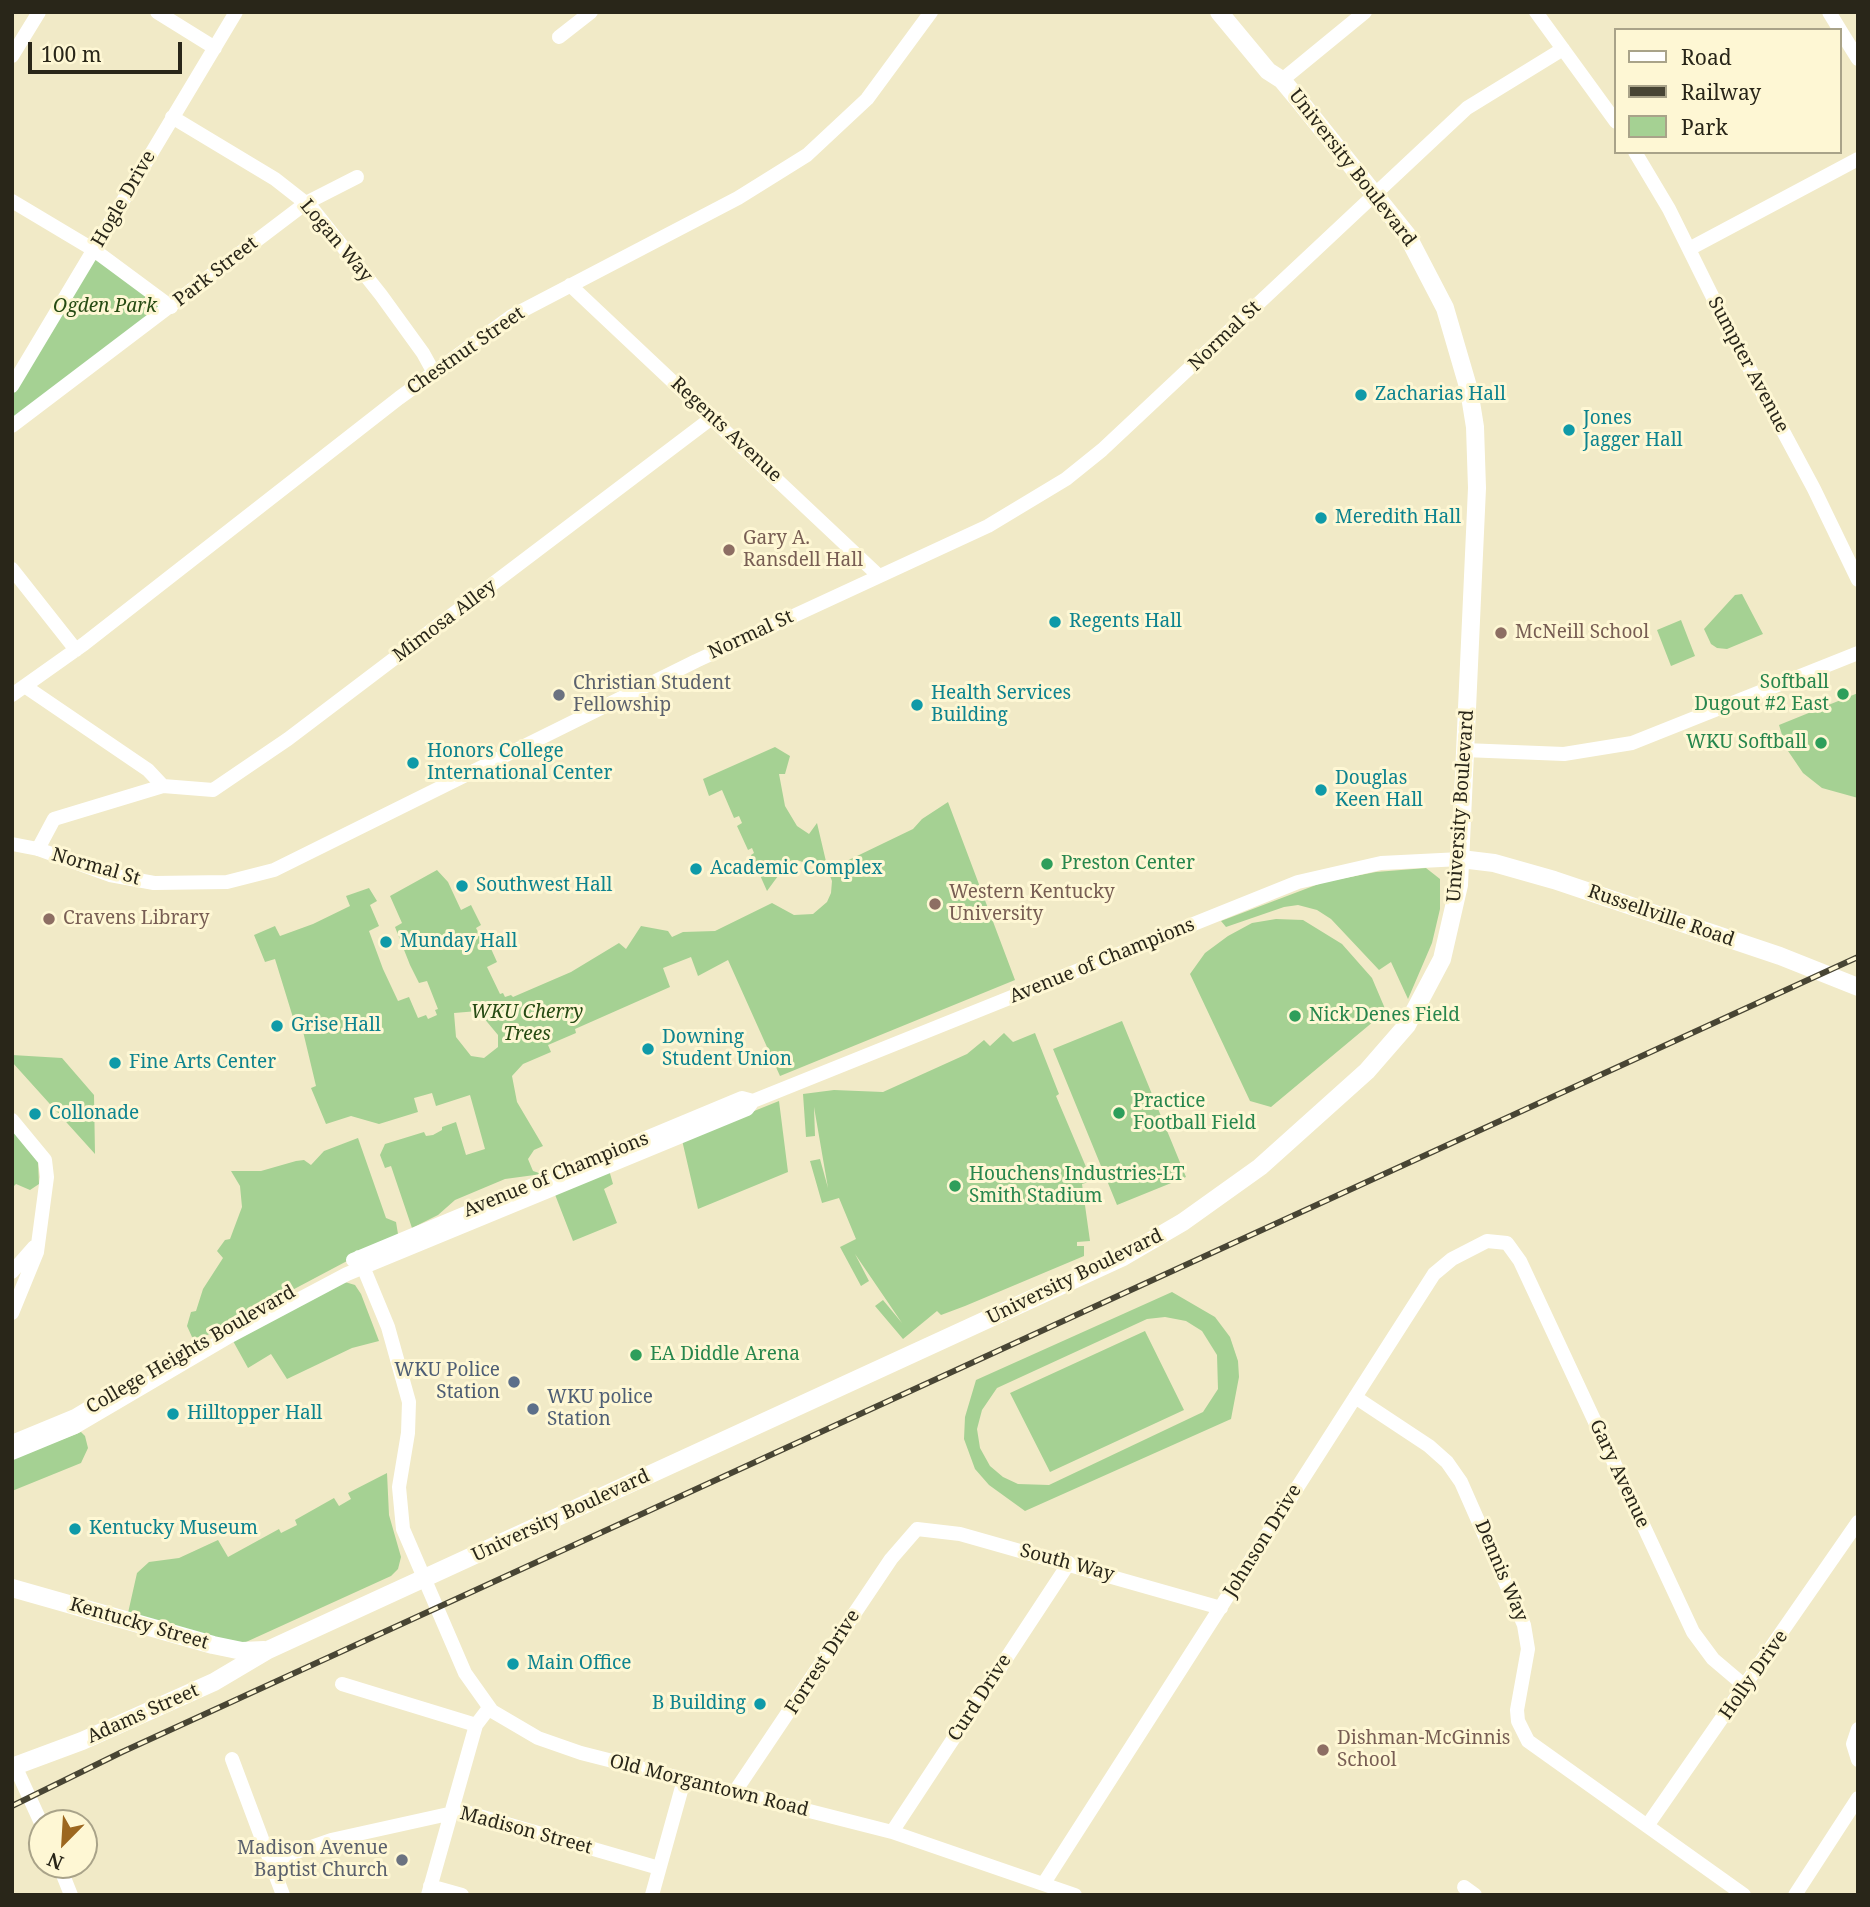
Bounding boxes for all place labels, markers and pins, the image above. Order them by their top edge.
place label: Zacharias Hall [1375,384,1506,406]
marker: Zacharias Hall [1353,387,1369,403]
place label: Jones Jagger Hall [1583,408,1683,452]
marker: Jones Jagger Hall [1561,422,1577,438]
place label: Meredith Hall [1335,507,1461,529]
marker: Meredith Hall [1313,510,1329,526]
place label: Gary A. Ransdell Hall [743,528,863,572]
marker: Gary A. Ransdell Hall [721,542,737,558]
place label: Regents Hall [1069,611,1182,633]
marker: Regents Hall [1047,614,1063,630]
place label: McNeill School [1515,622,1649,644]
marker: McNeill School [1493,625,1509,641]
place label: Softball Dugout #2 East [1694,672,1829,716]
place label: Christian Student Fellowship [573,673,731,717]
place label: Health Services Building [931,683,1071,727]
marker: Softball Dugout #2 East [1835,686,1851,702]
marker: Christian Student Fellowship [551,687,567,703]
marker: Health Services Building [909,697,925,713]
place label: WKU Softball [1686,732,1807,754]
marker: WKU Softball [1813,735,1829,751]
place label: Honors College International Center [427,741,612,785]
marker: Honors College International Center [405,755,421,771]
place label: Douglas Keen Hall [1335,768,1423,812]
marker: Douglas Keen Hall [1313,782,1329,798]
place label: Preston Center [1061,853,1195,875]
marker: Preston Center [1039,856,1055,872]
place label: Academic Complex [710,858,883,880]
marker: Academic Complex [688,861,704,877]
place label: Southwest Hall [476,875,612,897]
marker: Southwest Hall [454,878,470,894]
place label: Western Kentucky University [949,882,1115,926]
marker: Western Kentucky University [927,896,943,912]
place label: Cravens Library [63,908,209,930]
marker: Cravens Library [41,911,57,927]
place label: Munday Hall [400,931,517,953]
marker: Munday Hall [378,934,394,950]
place label: Nick Denes Field [1309,1005,1460,1027]
marker: Nick Denes Field [1287,1008,1303,1024]
place label: Grise Hall [291,1015,381,1037]
marker: Grise Hall [269,1018,285,1034]
place label: Downing Student Union [662,1027,792,1071]
marker: Downing Student Union [640,1041,656,1057]
place label: Fine Arts Center [129,1052,276,1074]
marker: Fine Arts Center [107,1055,123,1071]
place label: Practice Football Field [1133,1091,1256,1135]
place label: Collonade [49,1103,139,1125]
marker: Practice Football Field [1111,1105,1127,1121]
marker: Collonade [27,1106,43,1122]
place label: Houchens Industries-LT Smith Stadium [969,1164,1184,1208]
marker: Houchens Industries-LT Smith Stadium [947,1178,963,1194]
place label: EA Diddle Arena [650,1344,800,1366]
marker: EA Diddle Arena [628,1347,644,1363]
place label: WKU Police Station [394,1360,500,1404]
marker: WKU Police Station [506,1374,522,1390]
place label: WKU police Station [547,1387,653,1431]
marker: WKU police Station [525,1401,541,1417]
place label: Hilltopper Hall [187,1403,323,1425]
marker: Hilltopper Hall [165,1406,181,1422]
place label: Kentucky Museum [89,1518,258,1540]
marker: Kentucky Museum [67,1521,83,1537]
place label: Main Office [527,1653,631,1675]
marker: Main Office [505,1656,521,1672]
place label: B Building [652,1693,746,1715]
marker: B Building [752,1696,768,1712]
place label: Dishman-McGinnis School [1337,1728,1510,1772]
marker: Dishman-McGinnis School [1315,1742,1331,1758]
place label: Madison Avenue Baptist Church [237,1838,388,1882]
marker: Madison Avenue Baptist Church [394,1852,410,1868]

